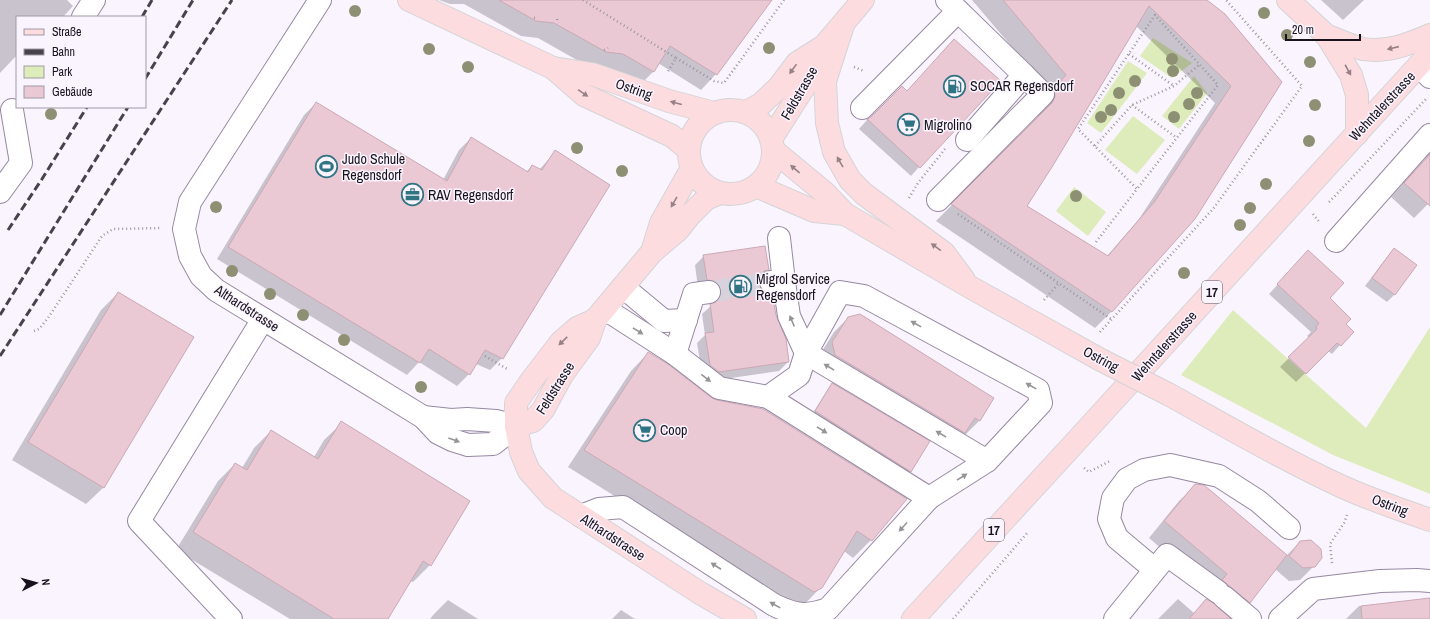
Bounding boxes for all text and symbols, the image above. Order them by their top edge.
legend [16,16,146,108]
scale bar [1286,16,1360,42]
text: 20 m [1292,22,1314,38]
text: Straße [52,24,82,40]
text: Bahn [52,44,75,60]
one-way arrow [1387,45,1399,51]
street label: Feldstrasse [777,63,821,123]
text: Park [52,64,72,80]
one-way arrow [789,64,797,74]
one-way arrow [1344,64,1351,75]
street label: Wehntalerstrasse [1345,67,1419,145]
fuel station icon: SOCAR Regensdorf [941,73,967,99]
street label: Ostring [613,74,655,104]
place label: SOCAR Regensdorf [970,77,1074,95]
text: Gebäude [52,84,93,100]
one-way arrow [578,89,588,97]
one-way arrow [670,100,682,106]
supermarket icon: Migrolino [896,112,922,138]
place label: Migrolino [924,116,972,134]
place label: Judo Schule Regensdorf [342,150,405,184]
sports icon: Judo Schule Regensdorf [313,154,339,180]
one-way arrow [836,156,843,168]
one-way arrow [790,164,801,173]
office icon: RAV Regensdorf [400,182,426,208]
place label: RAV Regensdorf [428,186,514,204]
one-way arrow [670,197,677,208]
one-way arrow [930,243,941,251]
place label: Migrol Service Regensdorf [756,270,830,304]
fuel station icon: Migrol Service Regensdorf [727,274,753,300]
street label: Althardstrasse [210,280,283,336]
road number: 17 [1202,281,1222,303]
street label: Wehntalerstrasse [1127,307,1201,385]
one-way arrow [788,315,794,327]
one-way arrow [911,321,922,328]
one-way arrow [632,327,644,334]
one-way arrow [558,336,568,346]
street label: Ostring [1080,342,1122,376]
street label: Feldstrasse [532,358,578,418]
one-way arrow [823,364,835,371]
one-way arrow [700,374,711,382]
one-way arrow [1025,383,1036,390]
supermarket icon: Coop [631,417,657,443]
place label: Coop [660,421,687,439]
one-way arrow [816,427,828,434]
one-way arrow [935,430,947,437]
one-way arrow [448,438,460,444]
one-way arrow [956,473,968,480]
street label: Ostring [1369,490,1411,520]
street label: Althardstrasse [576,509,649,565]
road number: 17 [984,519,1004,541]
one-way arrow [898,521,907,532]
north arrow [16,563,56,603]
one-way arrow [710,563,722,570]
text: N [39,578,53,586]
one-way arrow [769,602,781,608]

